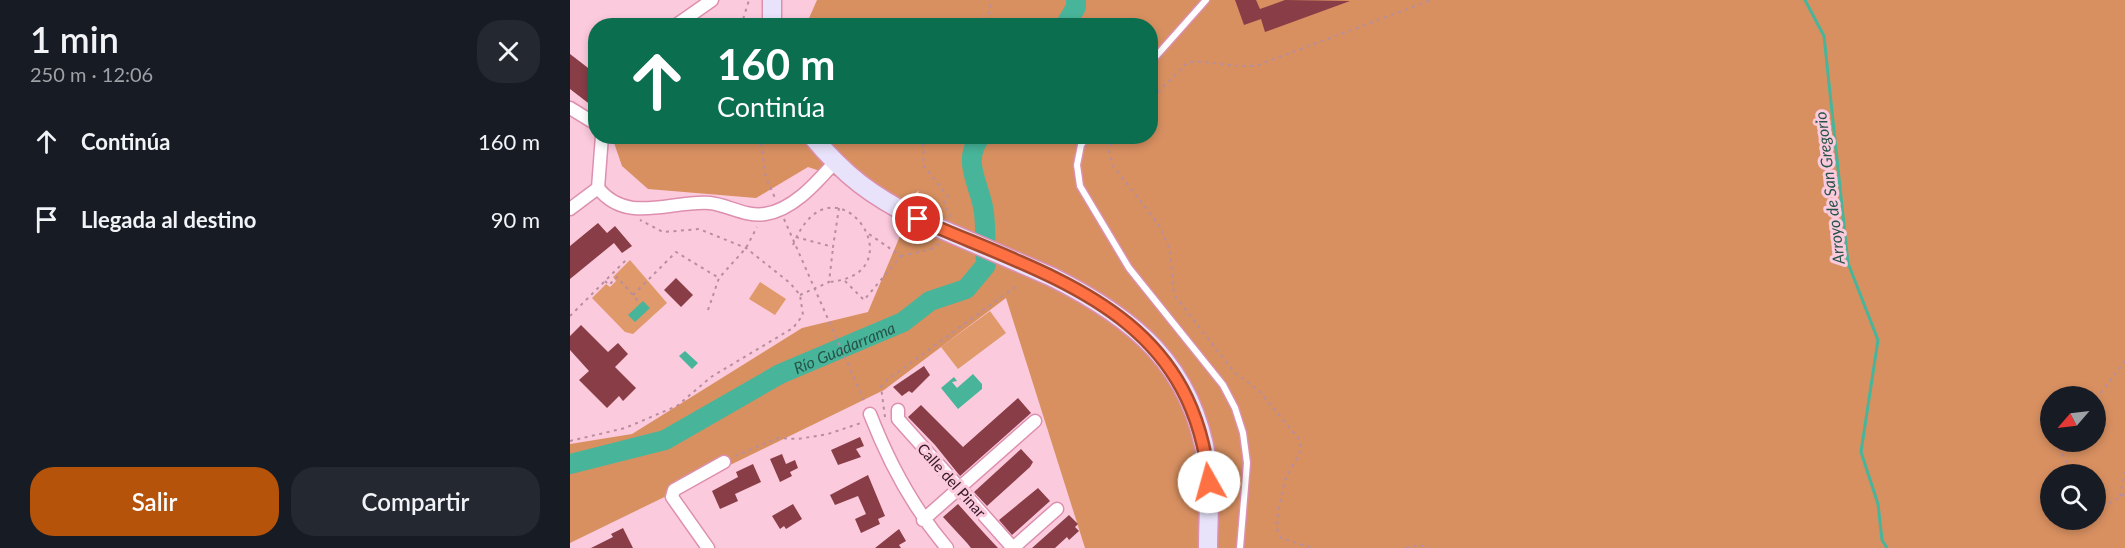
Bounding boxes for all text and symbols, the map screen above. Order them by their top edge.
text: 1 min [30,17,119,61]
button: close [477,20,540,83]
text: 160 m [717,39,835,89]
icon: ahead [618,42,696,120]
text: 250 m · 12:06 [30,62,153,86]
text: Continúa [717,90,825,123]
water label: Arroyo de San Gregorio [1810,111,1848,266]
icon: ahead [30,125,63,158]
text: Continúa [81,128,170,155]
text: 160 m [478,128,540,155]
pin [892,193,943,244]
icon: arrive [901,202,934,235]
icon: arrive [30,203,63,236]
text: Llegada al destino [81,206,257,233]
text: 90 m [491,206,540,233]
water label: Río Guadarrama [790,317,898,377]
north arrow [2040,386,2106,452]
map controls [2040,386,2106,530]
street label: Calle del Pinar [914,439,990,521]
position arrow [1177,450,1241,514]
button: search [2040,464,2106,530]
button: Salir [30,467,279,536]
button: Compartir [291,467,540,536]

